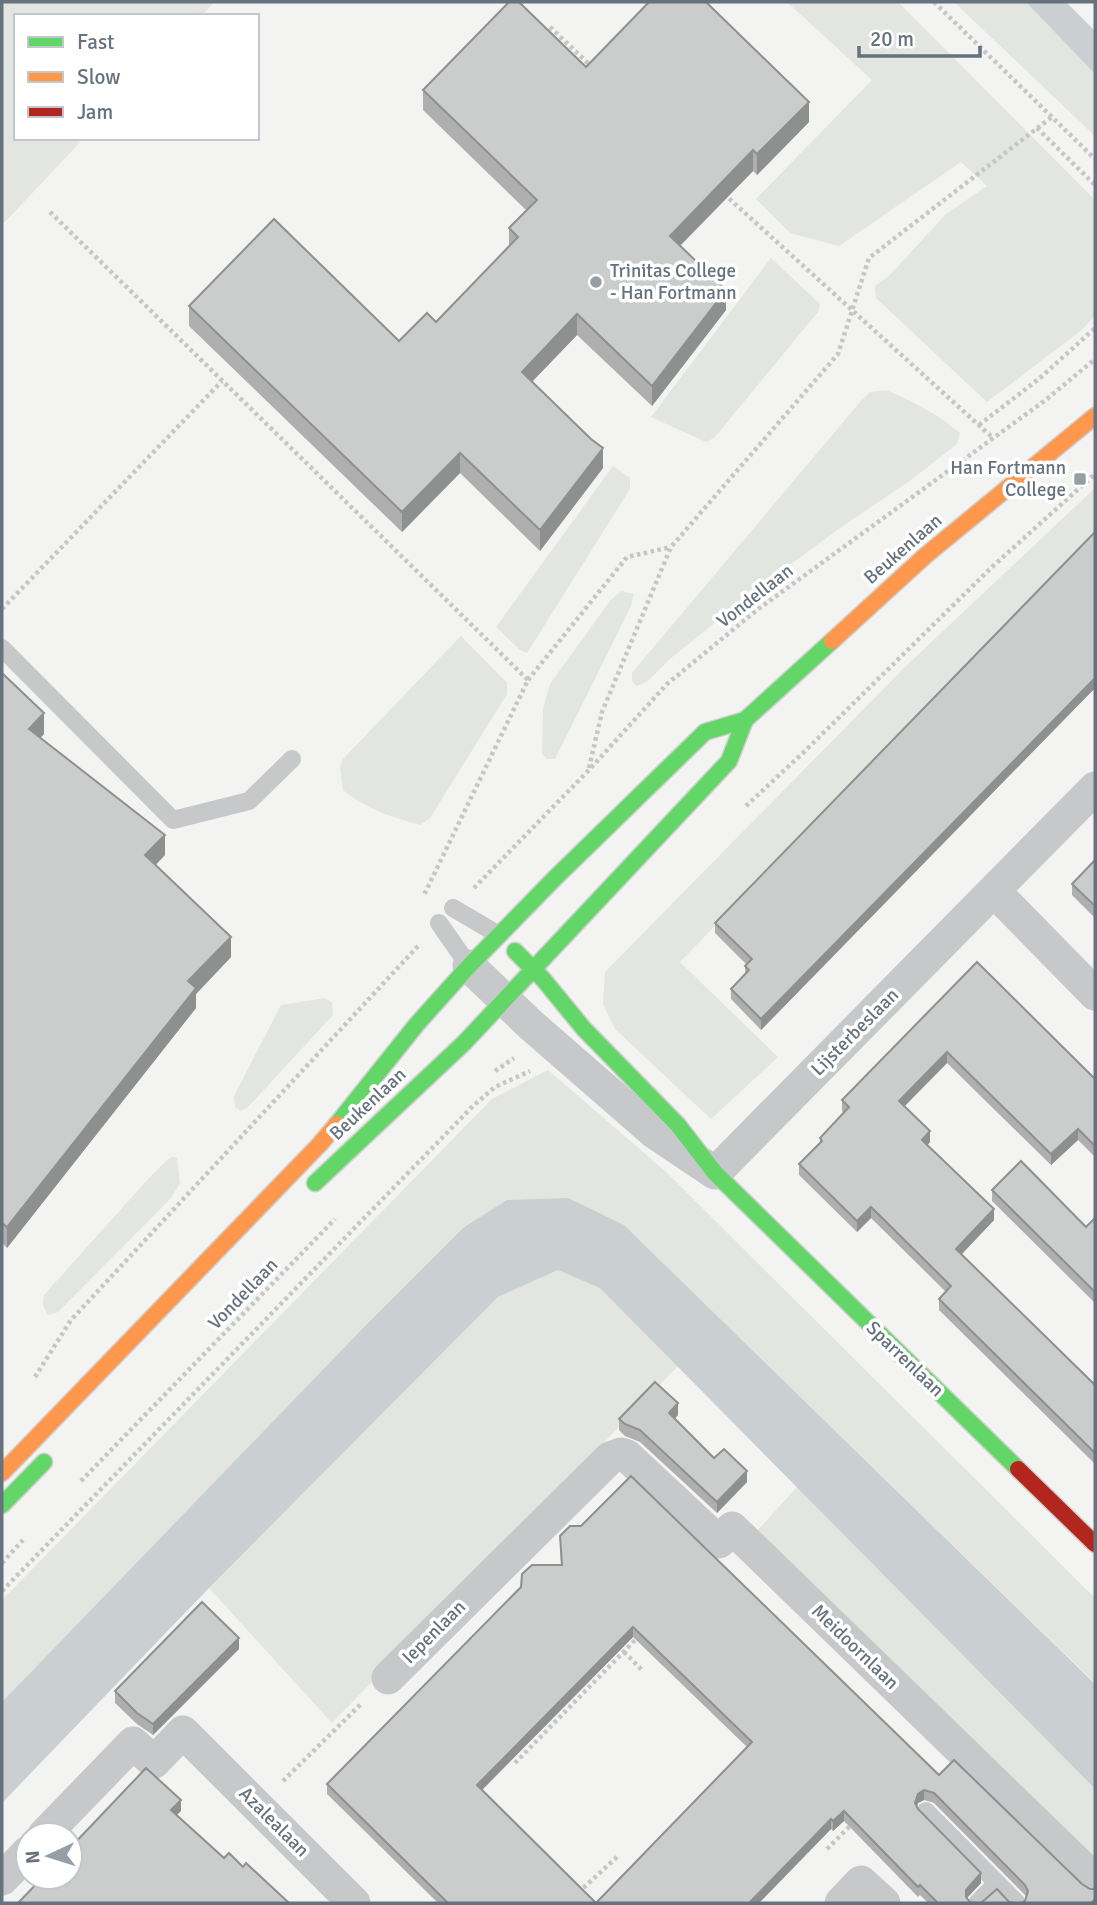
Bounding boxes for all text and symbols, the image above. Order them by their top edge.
legend [14,14,259,140]
scale bar [859,14,980,58]
text: 20 m [870,26,914,52]
text: Fast [77,29,114,55]
text: Slow [77,64,121,90]
text: Jam [77,99,113,125]
place label: Trinitas College - Han Fortmann [610,259,737,305]
marker: Trinitas College - Han Fortmann [588,274,604,290]
place label: Han Fortmann College [950,456,1066,502]
marker: Han Fortmann College [1072,471,1088,487]
street label: Beukenlaan [859,509,947,589]
street label: Vondellaan [712,559,798,633]
street label: Lijsterbeslaan [806,983,904,1081]
street label: Beukenlaan [325,1063,411,1145]
street label: Vondellaan [203,1253,283,1335]
street label: Sparrenlaan [861,1316,949,1402]
street label: Iepenlaan [397,1595,471,1669]
street label: Meidoornlaan [806,1599,904,1695]
street label: Azalealaan [234,1782,314,1862]
north arrow [14,1821,84,1891]
text: N [21,1850,45,1865]

